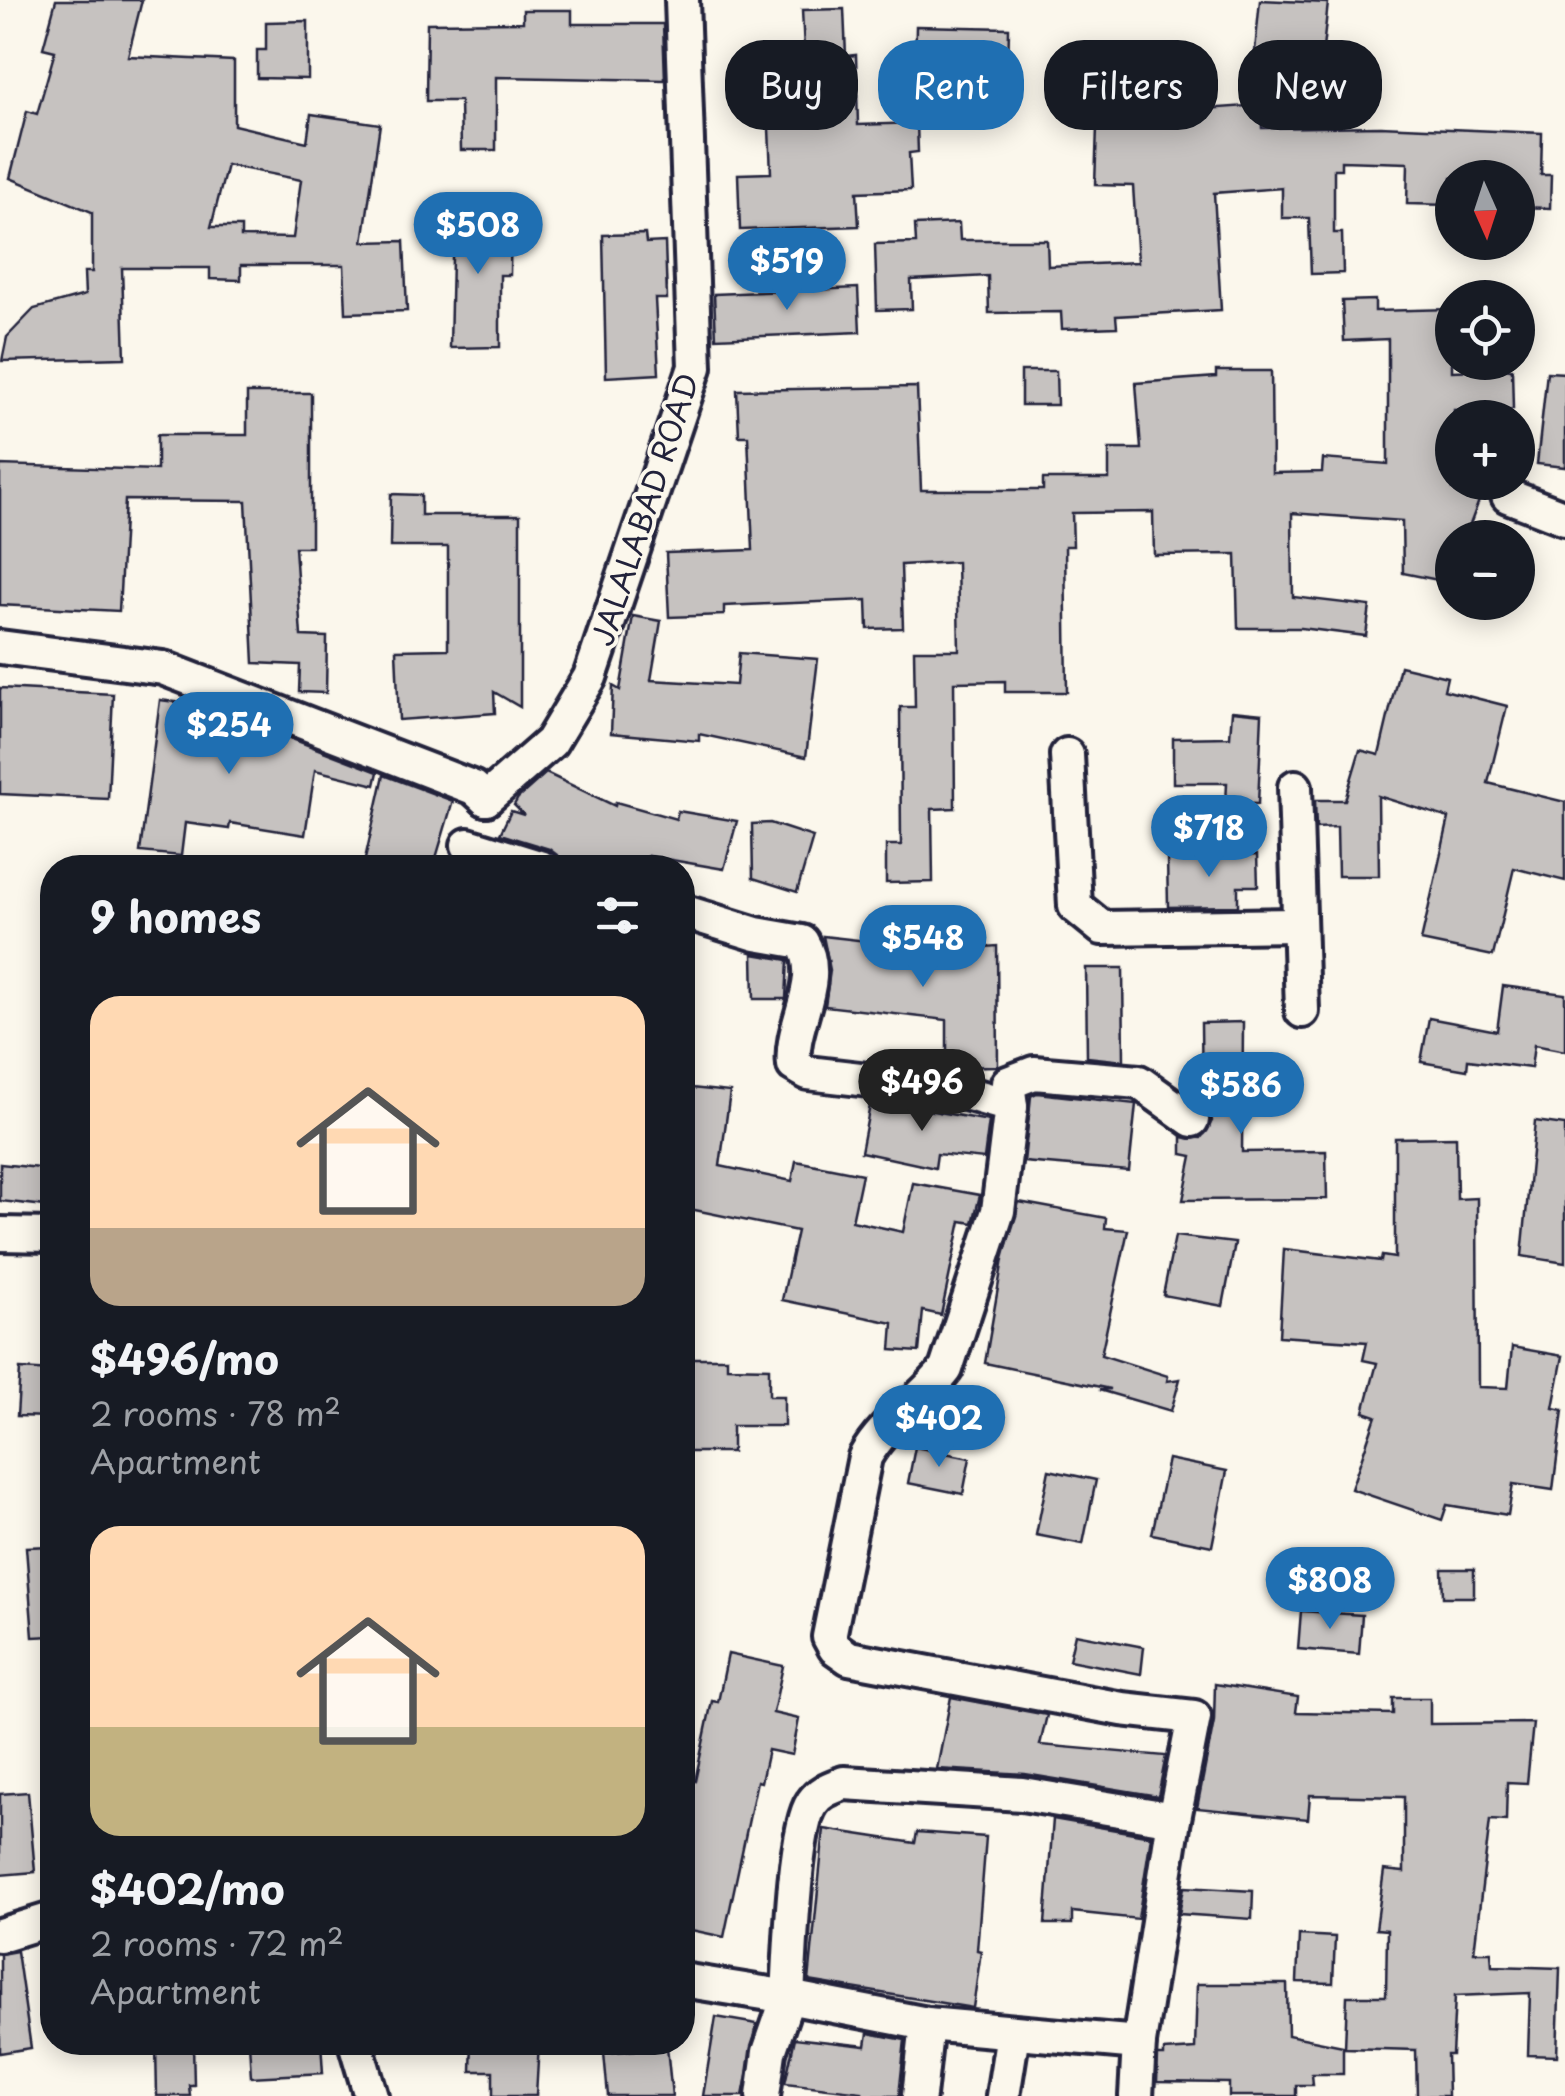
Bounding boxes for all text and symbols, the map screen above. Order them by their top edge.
chip: Buy [725,40,858,130]
chip: Rent [878,40,1024,130]
chip: Filters [1044,40,1218,130]
chip: New [1238,40,1382,130]
north arrow [1435,160,1535,260]
map controls [1435,160,1535,620]
pin: $508 [419,192,537,277]
text: $508 [436,200,520,248]
pin: $519 [728,228,846,313]
text: $519 [750,236,824,284]
button: locate [1435,280,1535,380]
street label: JALALABAD ROAD [578,367,709,651]
button: + [1435,400,1535,500]
button: − [1435,520,1535,620]
pin: $254 [170,692,288,777]
text: $254 [187,700,271,748]
pin: $718 [1150,795,1268,880]
text: $718 [1173,803,1245,851]
text: 9 homes [90,884,261,947]
icon: filters [590,888,645,943]
pin: $548 [864,905,982,990]
text: $548 [881,913,965,961]
pin: $496 [863,1049,981,1134]
pin: $586 [1182,1052,1300,1137]
text: $496 [880,1057,964,1105]
text: $586 [1200,1060,1282,1108]
icon: home [278,1061,458,1241]
text: $496/mo [90,1326,279,1389]
pin: $402 [880,1385,998,1470]
text: 2 rooms · 78 m² [90,1389,341,1437]
text: $402 [895,1393,983,1441]
text: Apartment [90,1437,261,1485]
pin: $808 [1271,1547,1389,1632]
text: $808 [1288,1555,1372,1603]
icon: home [278,1591,458,1771]
text: $402/mo [90,1856,285,1919]
text: 2 rooms · 72 m² [90,1919,344,1967]
text: Apartment [90,1967,261,2015]

